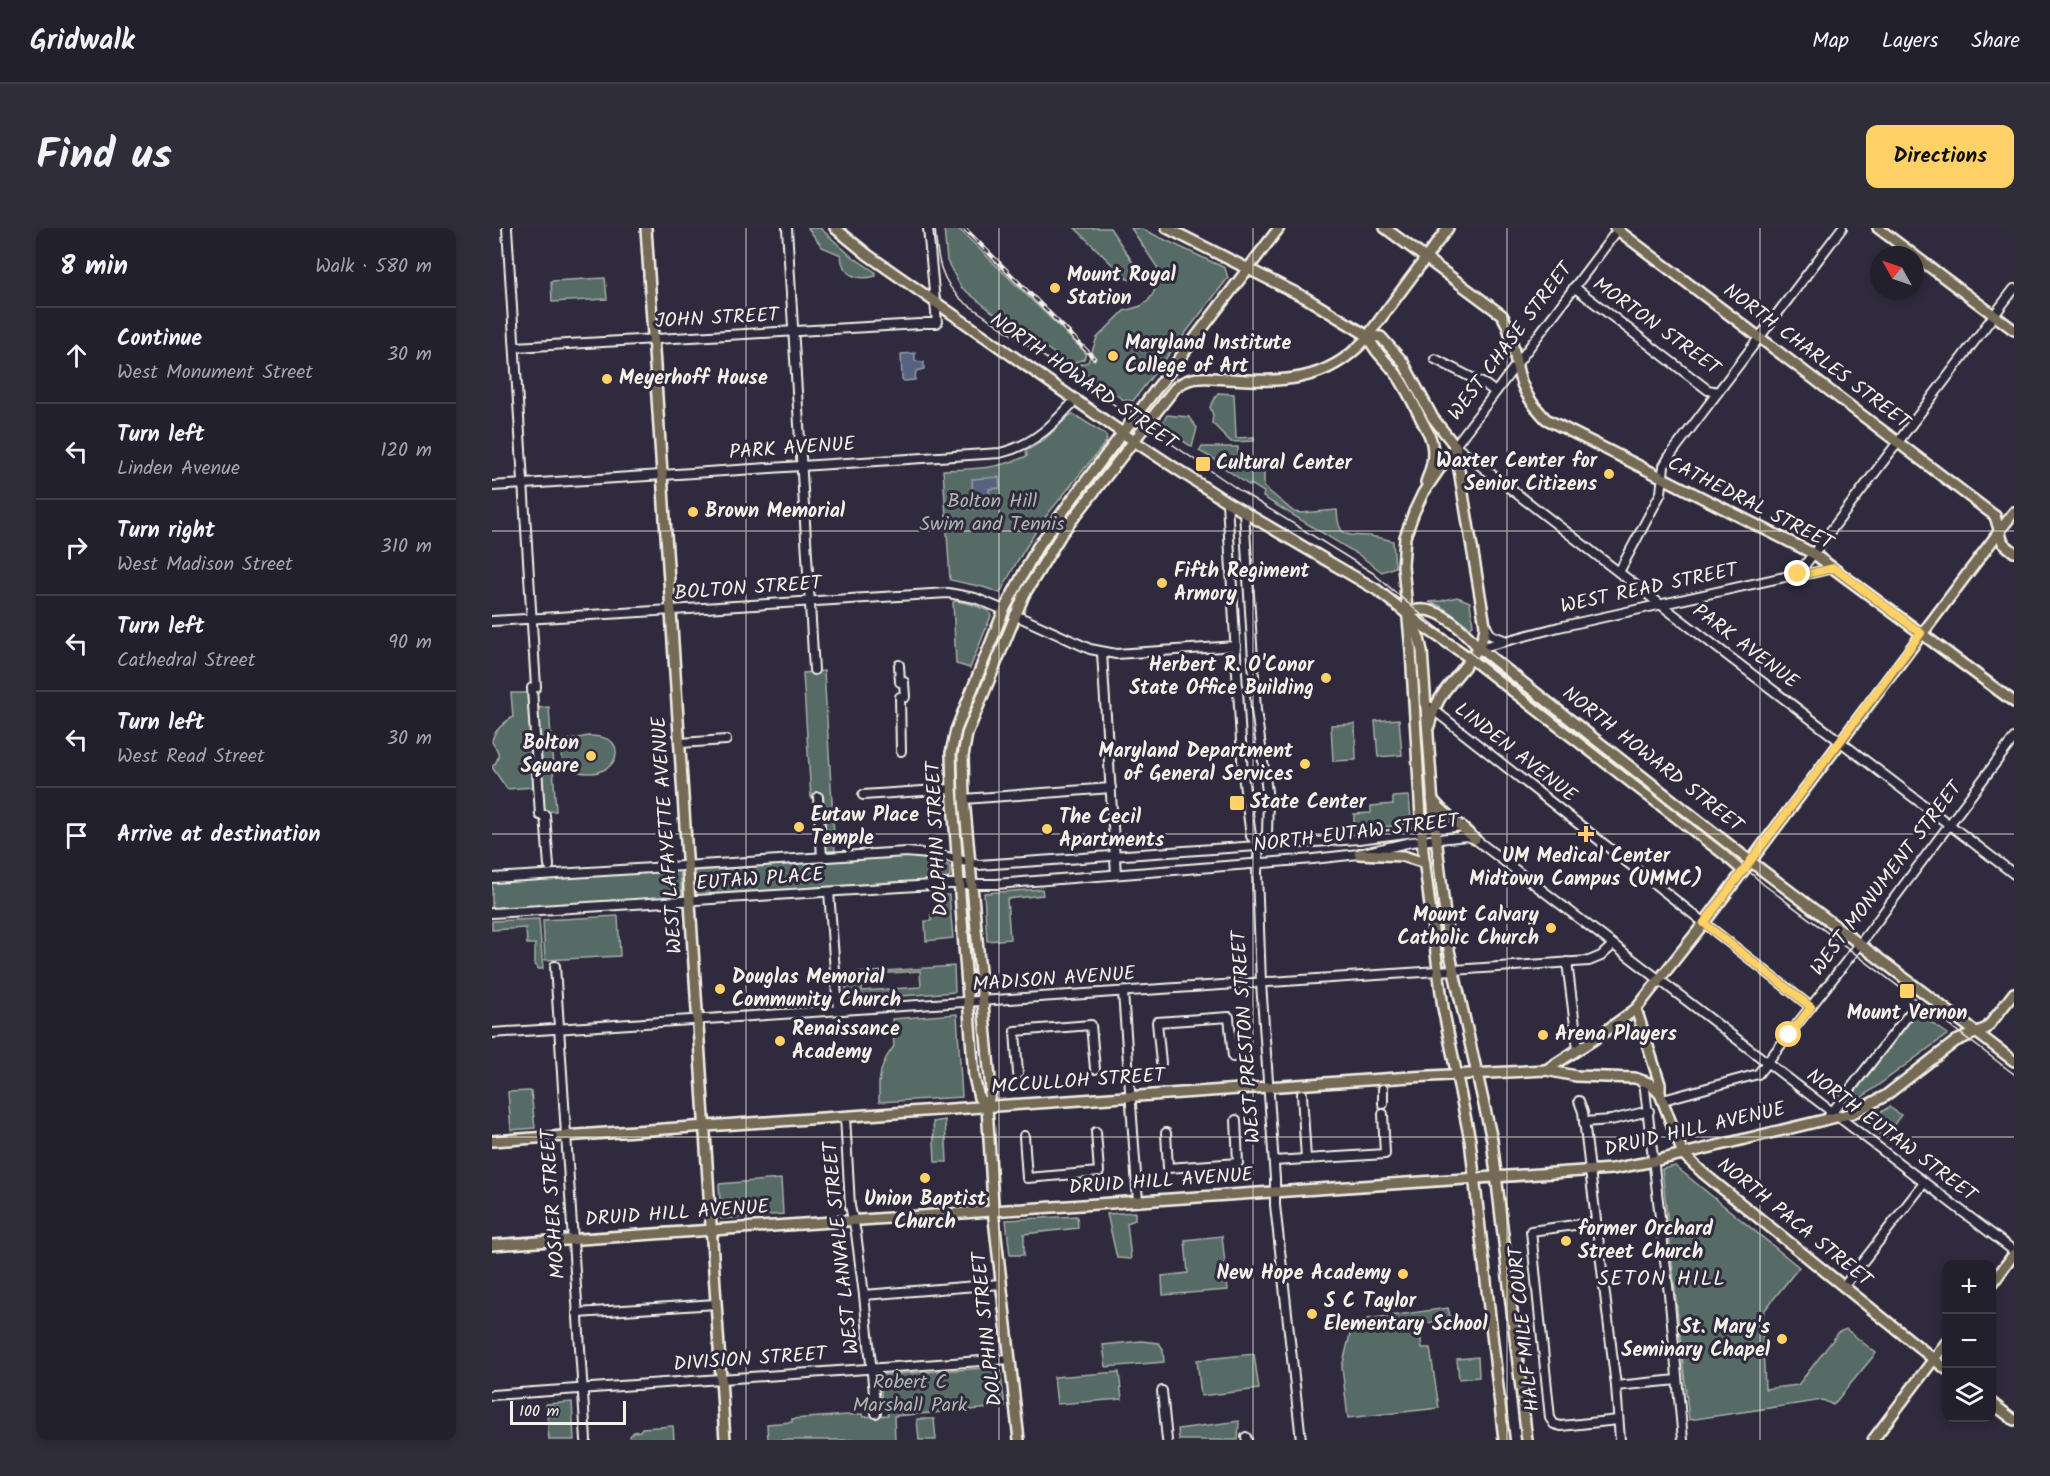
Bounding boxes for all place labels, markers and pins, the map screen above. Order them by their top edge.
place label: Mount Royal Station [1067,260,1176,315]
marker: Mount Royal Station [1048,281,1062,295]
place label: Maryland Institute College of Art [1125,328,1292,383]
marker: Maryland Institute College of Art [1106,349,1120,363]
place label: Meyerhoff House [619,363,768,395]
marker: Meyerhoff House [600,372,614,386]
place label: Waxter Center for Senior Citizens [1436,446,1598,501]
place label: Cultural Center [1216,448,1353,480]
marker: Cultural Center [1194,455,1212,473]
marker: Waxter Center for Senior Citizens [1602,467,1616,481]
place label: Brown Memorial [705,496,846,528]
marker: Brown Memorial [686,505,700,519]
place label: Fifth Regiment Armory [1174,556,1311,611]
marker: Fifth Regiment Armory [1155,576,1169,590]
place label: Herbert R. O'Conor State Office Building [1129,650,1315,705]
marker: Herbert R. O'Conor State Office Building [1319,671,1333,685]
place label: Bolton Square [521,728,579,783]
place label: Maryland Department of General Services [1098,736,1294,791]
marker: Bolton Square [584,749,598,763]
marker: Maryland Department of General Services [1298,757,1312,771]
place label: State Center [1250,787,1367,819]
marker: State Center [1228,794,1246,812]
place label: Eutaw Place Temple [811,800,919,855]
place label: The Cecil Apartments [1059,802,1165,857]
marker: Eutaw Place Temple [792,820,806,834]
marker: The Cecil Apartments [1040,822,1054,836]
marker: UM Medical Center Midtown Campus (UMMC) [1577,825,1595,843]
place label: UM Medical Center Midtown Campus (UMMC) [1469,841,1703,896]
place label: Mount Calvary Catholic Church [1397,900,1540,955]
marker: Mount Calvary Catholic Church [1544,921,1558,935]
place label: Douglas Memorial Community Church [732,962,901,1017]
marker: Douglas Memorial Community Church [713,982,727,996]
marker: Mount Vernon [1898,982,1916,1000]
place label: Mount Vernon [1847,998,1967,1030]
place label: Renaissance Academy [792,1014,900,1069]
place label: Arena Players [1555,1019,1677,1051]
marker: Arena Players [1536,1028,1550,1042]
marker: Renaissance Academy [773,1034,787,1048]
marker: Union Baptist Church [918,1171,932,1185]
place label: Union Baptist Church [864,1184,987,1239]
place label: former Orchard Street Church [1578,1214,1714,1269]
marker: former Orchard Street Church [1559,1234,1573,1248]
place label: New Hope Academy [1216,1258,1392,1290]
marker: New Hope Academy [1396,1267,1410,1281]
place label: S C Taylor Elementary School [1324,1286,1488,1341]
marker: S C Taylor Elementary School [1305,1307,1319,1321]
place label: St. Mary's Seminary Chapel [1621,1312,1771,1367]
marker: St. Mary's Seminary Chapel [1775,1332,1789,1346]

